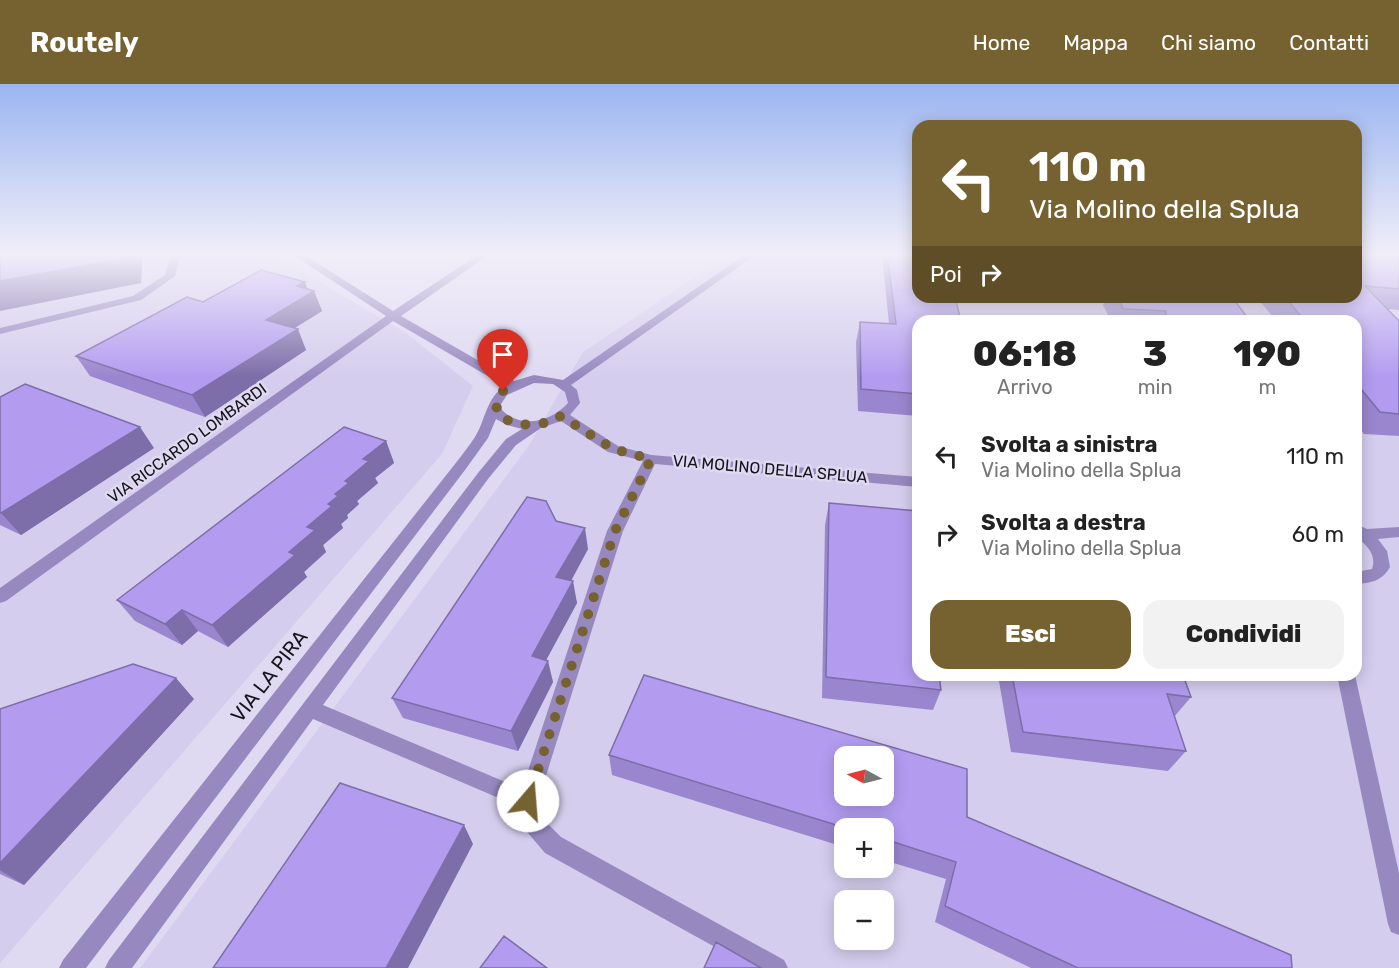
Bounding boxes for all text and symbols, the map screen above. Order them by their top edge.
text: Routely [30,26,139,59]
text: Home [973,30,1030,55]
text: Mappa [1063,30,1128,55]
text: Chi siamo [1161,30,1256,55]
text: Contatti [1289,30,1369,55]
text: 110 m [1029,142,1147,192]
icon: left [930,144,1008,222]
text: Via Molino della Splua [1029,193,1300,225]
icon: right [974,258,1007,291]
text: Poi [930,261,962,288]
pin [477,329,528,391]
text: 06:18 [973,332,1077,375]
text: 3 [1143,332,1167,375]
text: 190 [1233,332,1301,375]
icon: arrive [486,338,519,371]
text: Arrivo [997,375,1053,399]
text: min [1138,375,1173,399]
text: m [1258,375,1276,399]
street label: VIA RICCARDO LOMBARDI [104,379,270,507]
text: Svolta a sinistra [981,431,1158,458]
icon: left [930,440,963,473]
text: 110 m [1286,443,1344,470]
street label: VIA MOLINO DELLA SPLUA [672,451,868,487]
text: Via Molino della Splua [981,458,1181,482]
text: Svolta a destra [981,509,1146,536]
icon: right [930,518,963,551]
text: 60 m [1292,521,1344,548]
text: Via Molino della Splua [981,536,1181,560]
button: Esci [930,600,1131,669]
button: Condividi [1143,600,1344,669]
street label: VIA LA PIRA [226,625,312,727]
north arrow [834,746,894,806]
map controls [834,746,894,950]
position arrow [496,769,560,833]
button: + [834,818,894,878]
button: − [834,890,894,950]

